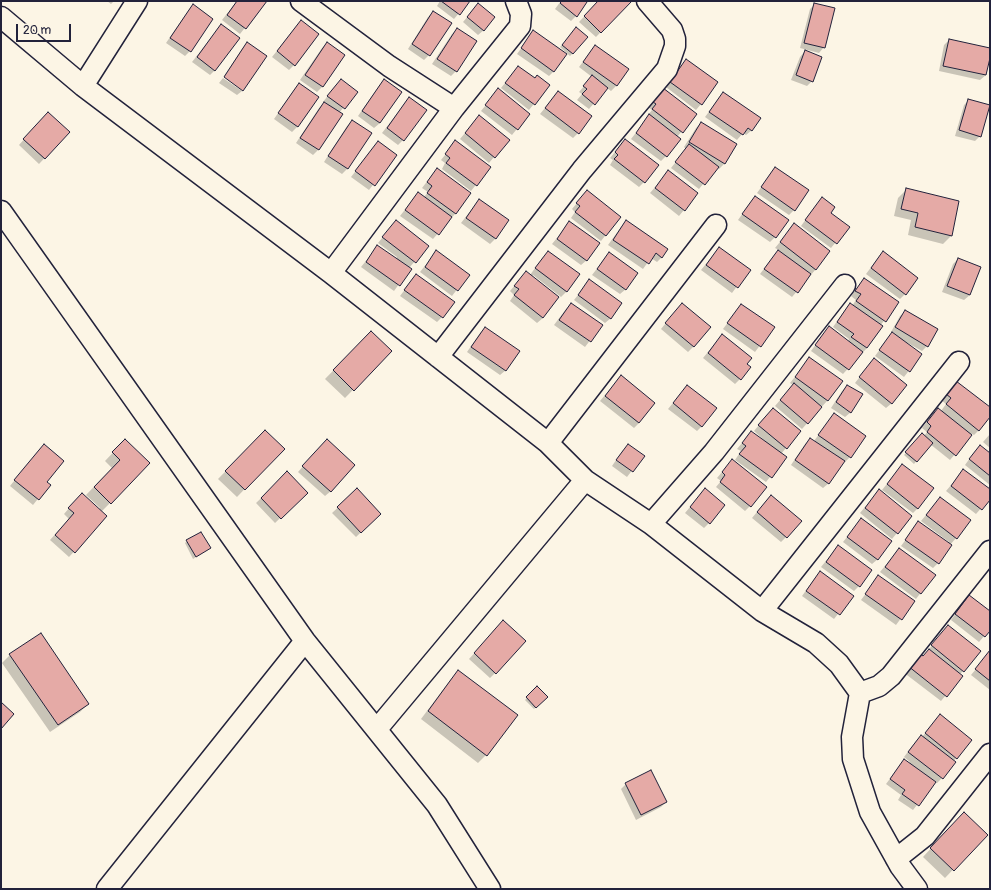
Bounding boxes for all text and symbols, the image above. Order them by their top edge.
scale bar [18,16,73,42]
text: 20 m [23,23,51,38]

